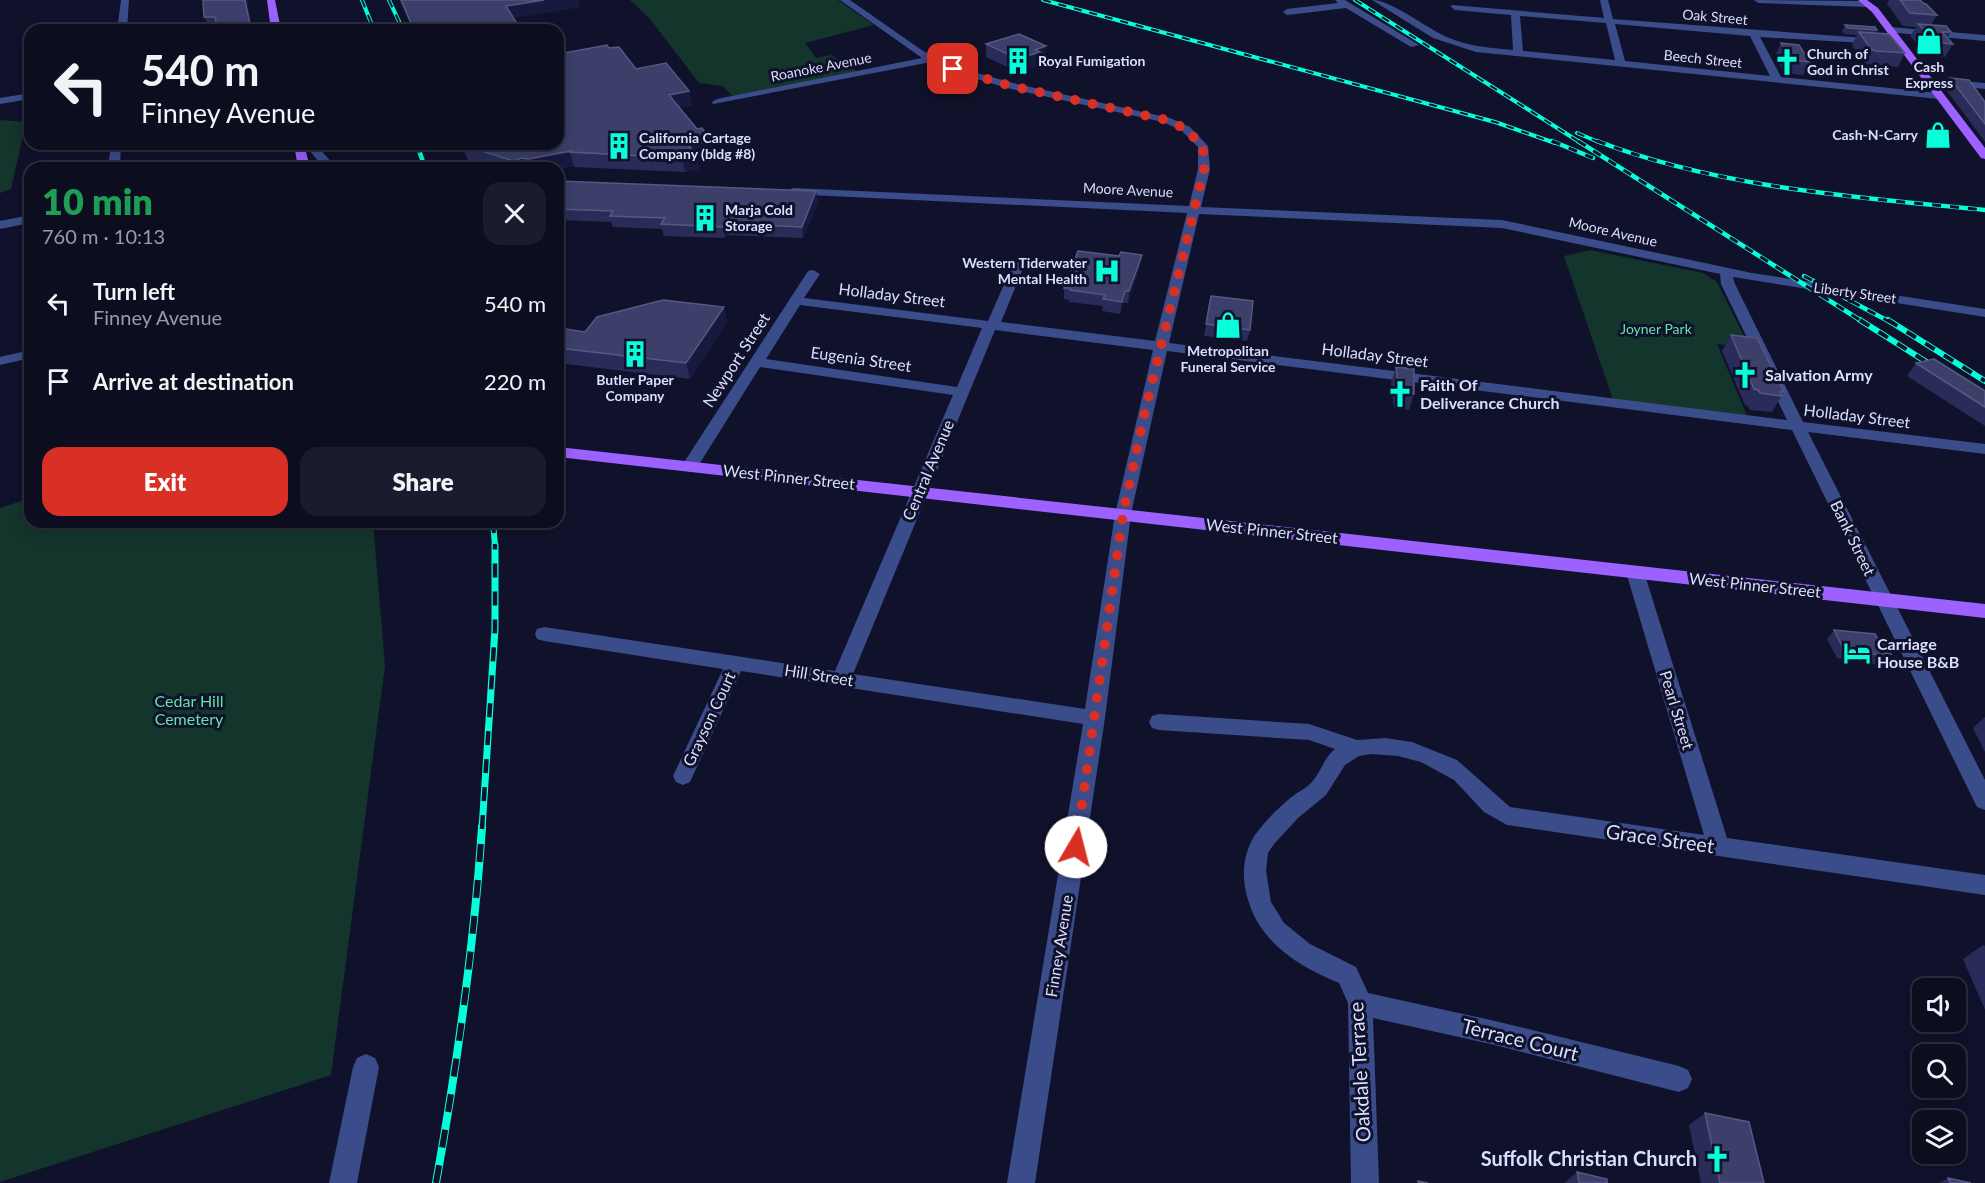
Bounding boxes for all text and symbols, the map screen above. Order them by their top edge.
street label: Oak Street [1682,5,1748,28]
shop icon: Cash Express [1914,26,1944,56]
pin [927,43,978,94]
text: 540 m [141,45,259,95]
place label: Church of God in Christ [1807,45,1889,78]
building icon: Royal Fumigation [1003,46,1033,76]
street label: Beech Street [1663,46,1743,71]
church icon: Church of God in Christ [1772,47,1802,77]
icon: left [42,48,120,126]
street label: Roanoke Avenue [769,48,873,85]
icon: arrive [936,52,969,85]
place label: Royal Fumigation [1038,52,1146,69]
place label: Cash Express [1905,58,1953,91]
text: Finney Avenue [141,96,315,129]
shop icon: Cash-N-Carry [1923,120,1953,150]
place label: Cash-N-Carry [1832,126,1919,143]
place label: California Cartage Company (bldg #8) [639,129,755,162]
building icon: California Cartage Company (bldg #8) [604,131,634,161]
text: 10 min [42,179,153,223]
street label: Moore Avenue [1082,179,1174,200]
button: close [483,182,546,245]
place label: Marja Cold Storage [725,201,793,234]
building icon: Marja Cold Storage [690,203,720,233]
street label: Moore Avenue [1567,213,1659,250]
text: 760 m · 10:13 [42,224,165,248]
place label: Western Tiderwater Mental Health [962,254,1088,287]
hospital icon: Western Tiderwater Mental Health [1092,256,1122,286]
text: Turn left [93,278,175,305]
street label: Liberty Street [1813,278,1897,307]
street label: Holladay Street [838,279,947,311]
icon: left [42,287,75,320]
text: 540 m [484,290,546,317]
text: Finney Avenue [93,305,222,329]
street label: Newport Street [698,309,773,410]
shop icon: Metropolitan Funeral Service [1213,310,1243,340]
park label: Joyner Park [1620,320,1693,337]
building icon: Butler Paper Company [620,339,650,369]
street label: Holladay Street [1321,339,1430,371]
street label: Eugenia Street [810,342,913,375]
place label: Metropolitan Funeral Service [1180,342,1276,375]
church icon: Salvation Army [1730,360,1760,390]
icon: arrive [42,365,75,398]
place label: Salvation Army [1765,365,1873,384]
text: Arrive at destination [93,368,294,395]
text: 220 m [484,368,546,395]
place label: Butler Paper Company [596,371,675,404]
place label: Faith Of Deliverance Church [1420,375,1560,412]
church icon: Faith Of Deliverance Church [1385,379,1415,409]
street label: Holladay Street [1803,400,1912,432]
street label: Central Avenue [898,417,957,523]
button: Exit [42,447,288,516]
button: Share [300,447,546,516]
street label: West Pinner Street [722,460,856,493]
street label: Bank Street [1827,497,1880,579]
street label: West Pinner Street [1205,514,1339,547]
street label: West Pinner Street [1688,568,1822,601]
place label: Carriage House B&B [1877,634,1959,671]
hotel icon: Carriage House B&B [1842,638,1872,668]
street label: Hill Street [783,660,855,689]
street label: Grayson Court [678,668,739,769]
street label: Pearl Street [1656,668,1699,752]
park label: Cedar Hill Cemetery [155,691,224,728]
position arrow [1044,815,1108,879]
street label: Grace Street [1604,819,1716,857]
street label: Finney Avenue [1041,893,1076,998]
map controls [1912,978,1966,1164]
button: sound [1912,978,1966,1032]
street label: Oakdale Terrace [1343,1001,1375,1143]
street label: Terrace Court [1459,1013,1581,1065]
button: search [1912,1044,1966,1098]
button: layers [1912,1110,1966,1164]
church icon: Suffolk Christian Church [1702,1144,1732,1174]
place label: Suffolk Christian Church [1481,1146,1697,1170]

